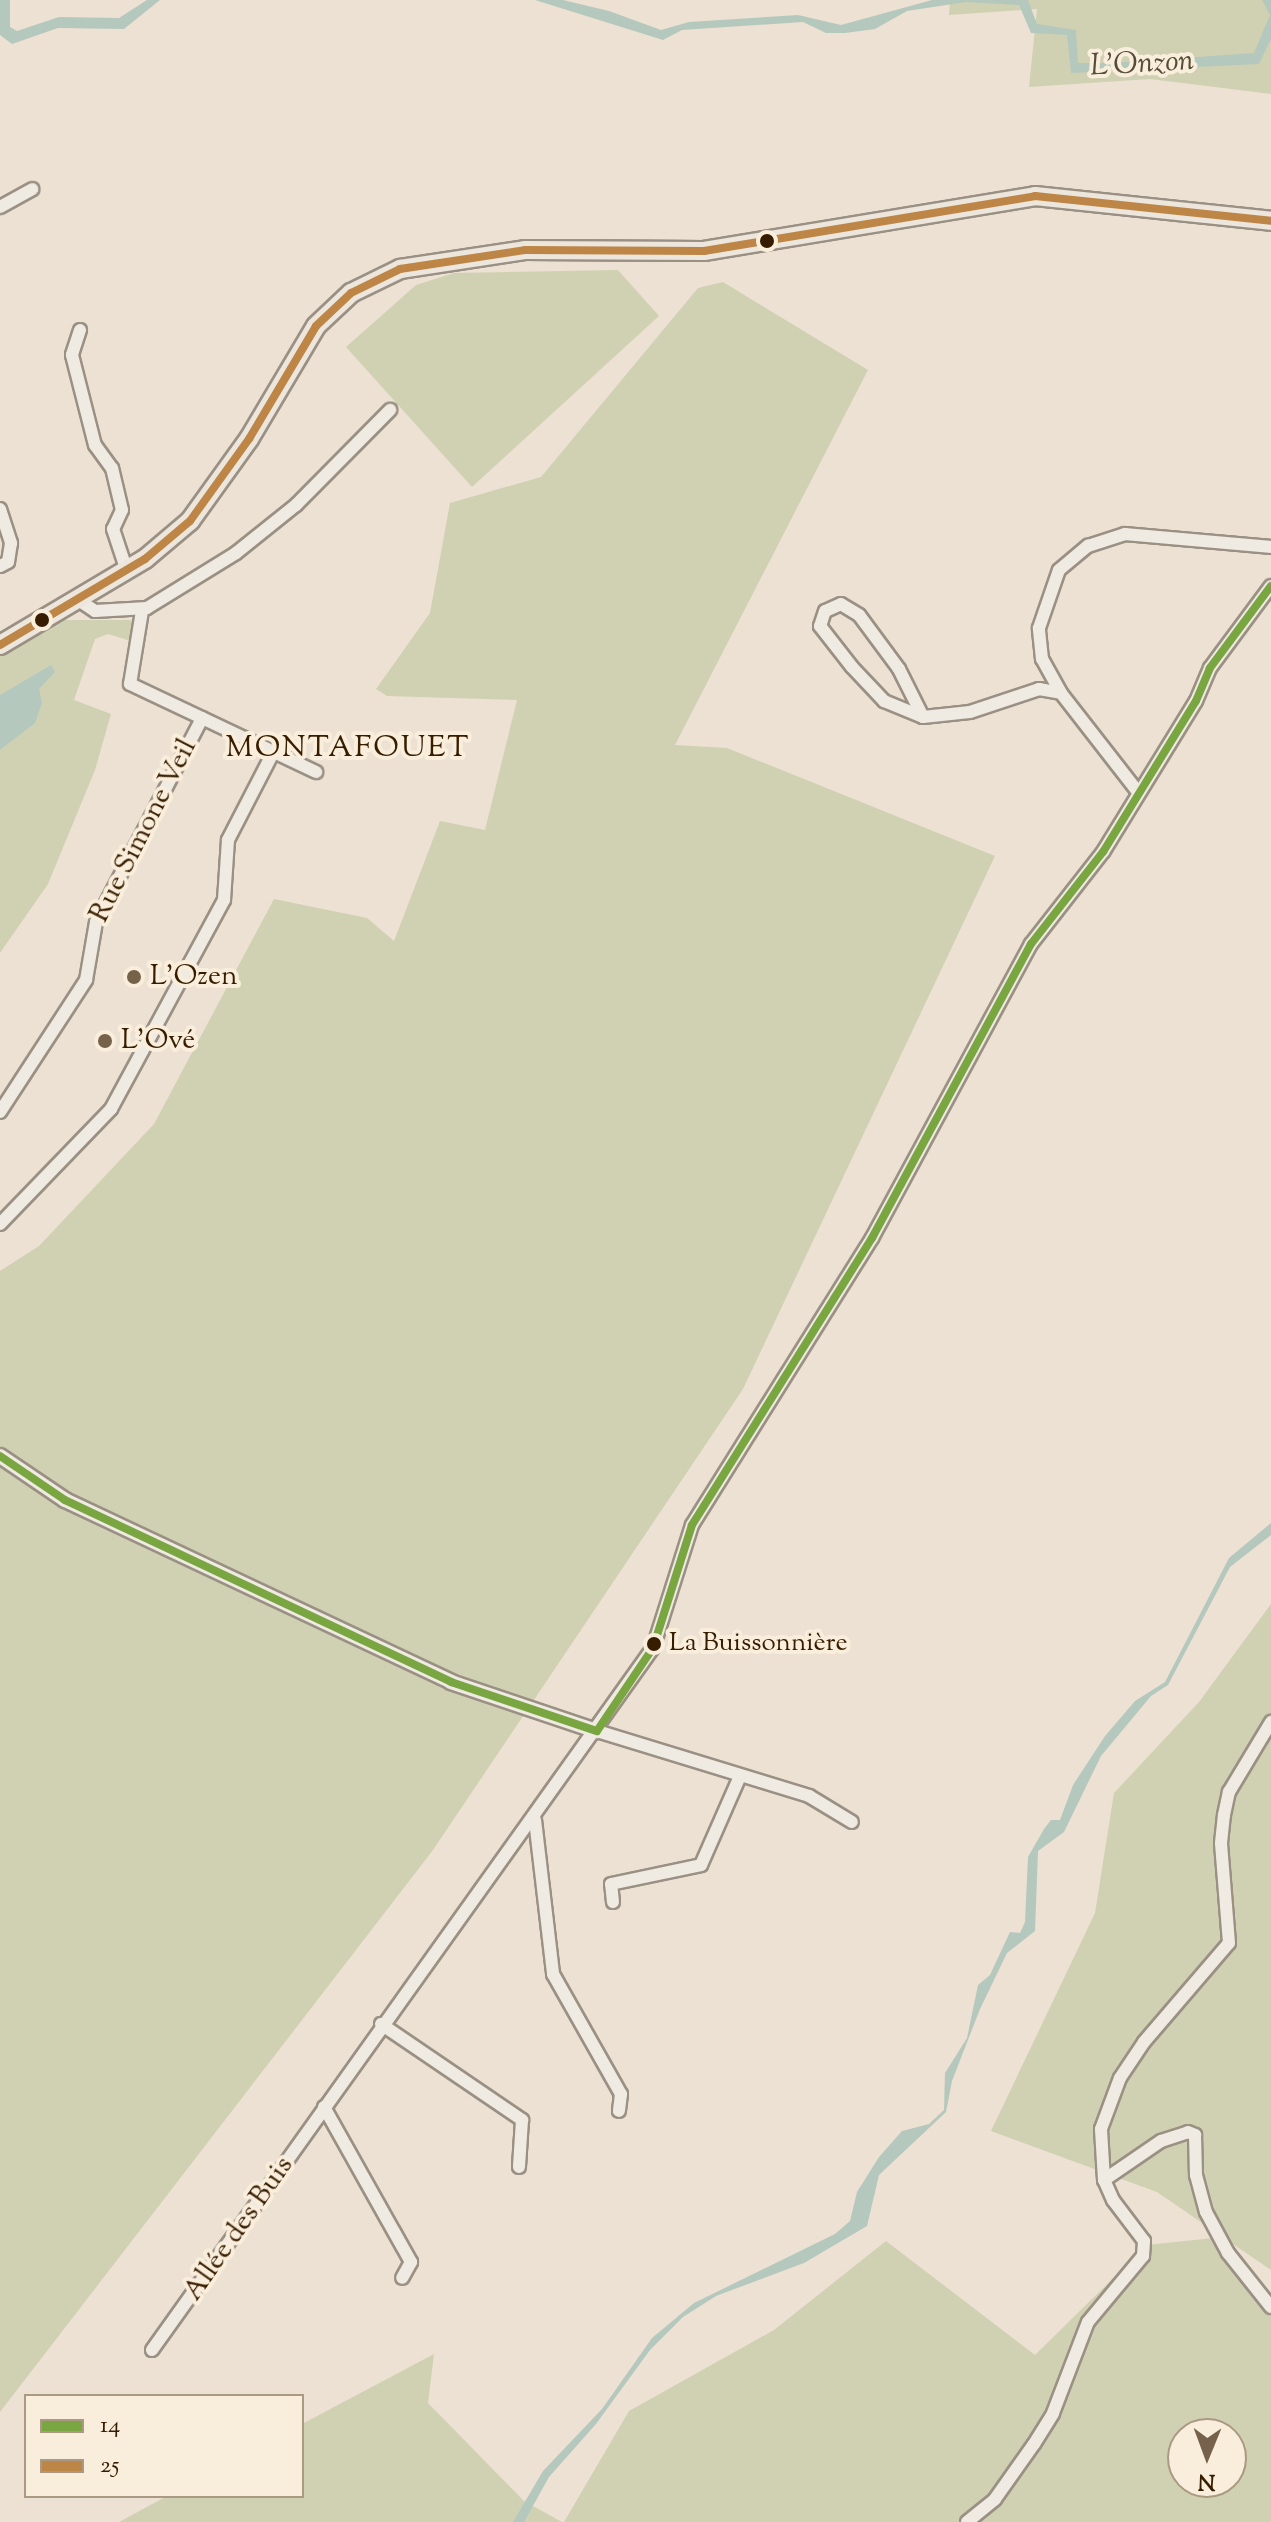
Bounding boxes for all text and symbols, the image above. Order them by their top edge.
water label: L'Onzon [1089,44,1195,86]
unlabelled marker [759,233,775,249]
unlabelled marker [34,612,50,628]
district label: MONTAFOUET [226,731,470,767]
street label: Rue Simone Veil [83,734,205,928]
place label: L'Ozen [150,960,238,994]
marker: L'Ozen [125,968,143,986]
place label: L'Ové [121,1024,195,1058]
marker: L'Ové [96,1032,114,1050]
place label: La Buissonnière [669,1628,848,1660]
marker: La Buissonnière [646,1636,662,1652]
street label: Allée des Buis [177,2150,301,2308]
legend [24,2394,304,2498]
text: 14 [100,2409,120,2443]
north arrow [1167,2418,1247,2498]
text: 25 [100,2449,119,2483]
text: N [1198,2464,1216,2496]

